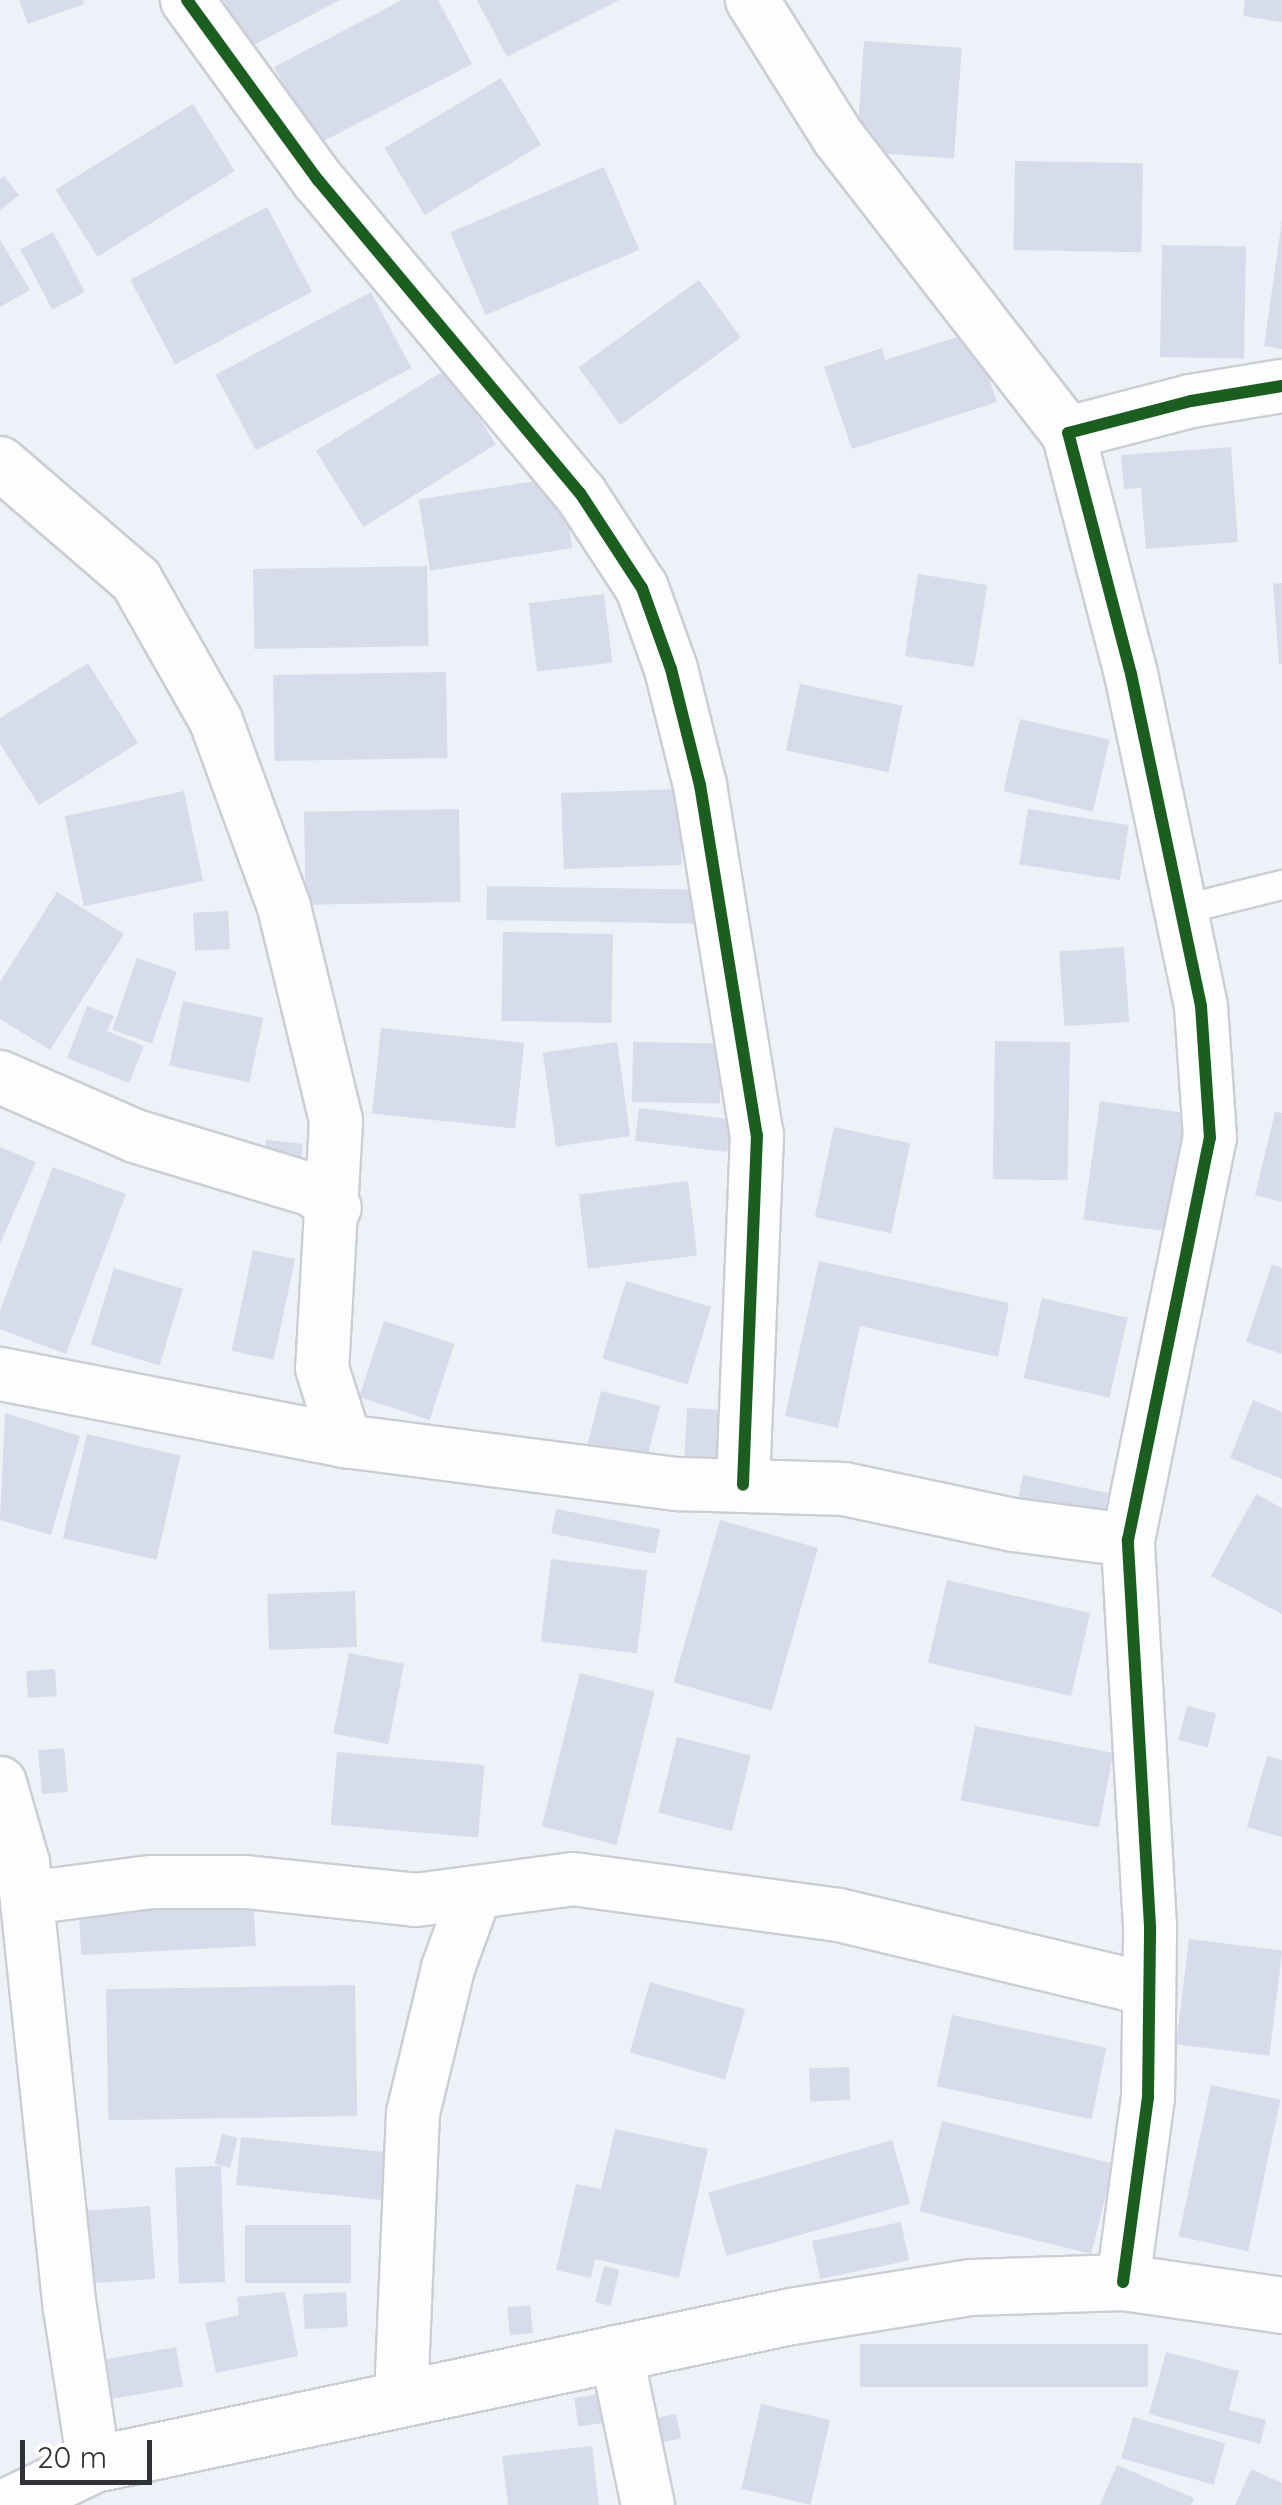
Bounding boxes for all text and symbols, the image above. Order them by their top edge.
scale bar [25,2420,158,2482]
text: 20 m [37,2438,107,2476]

